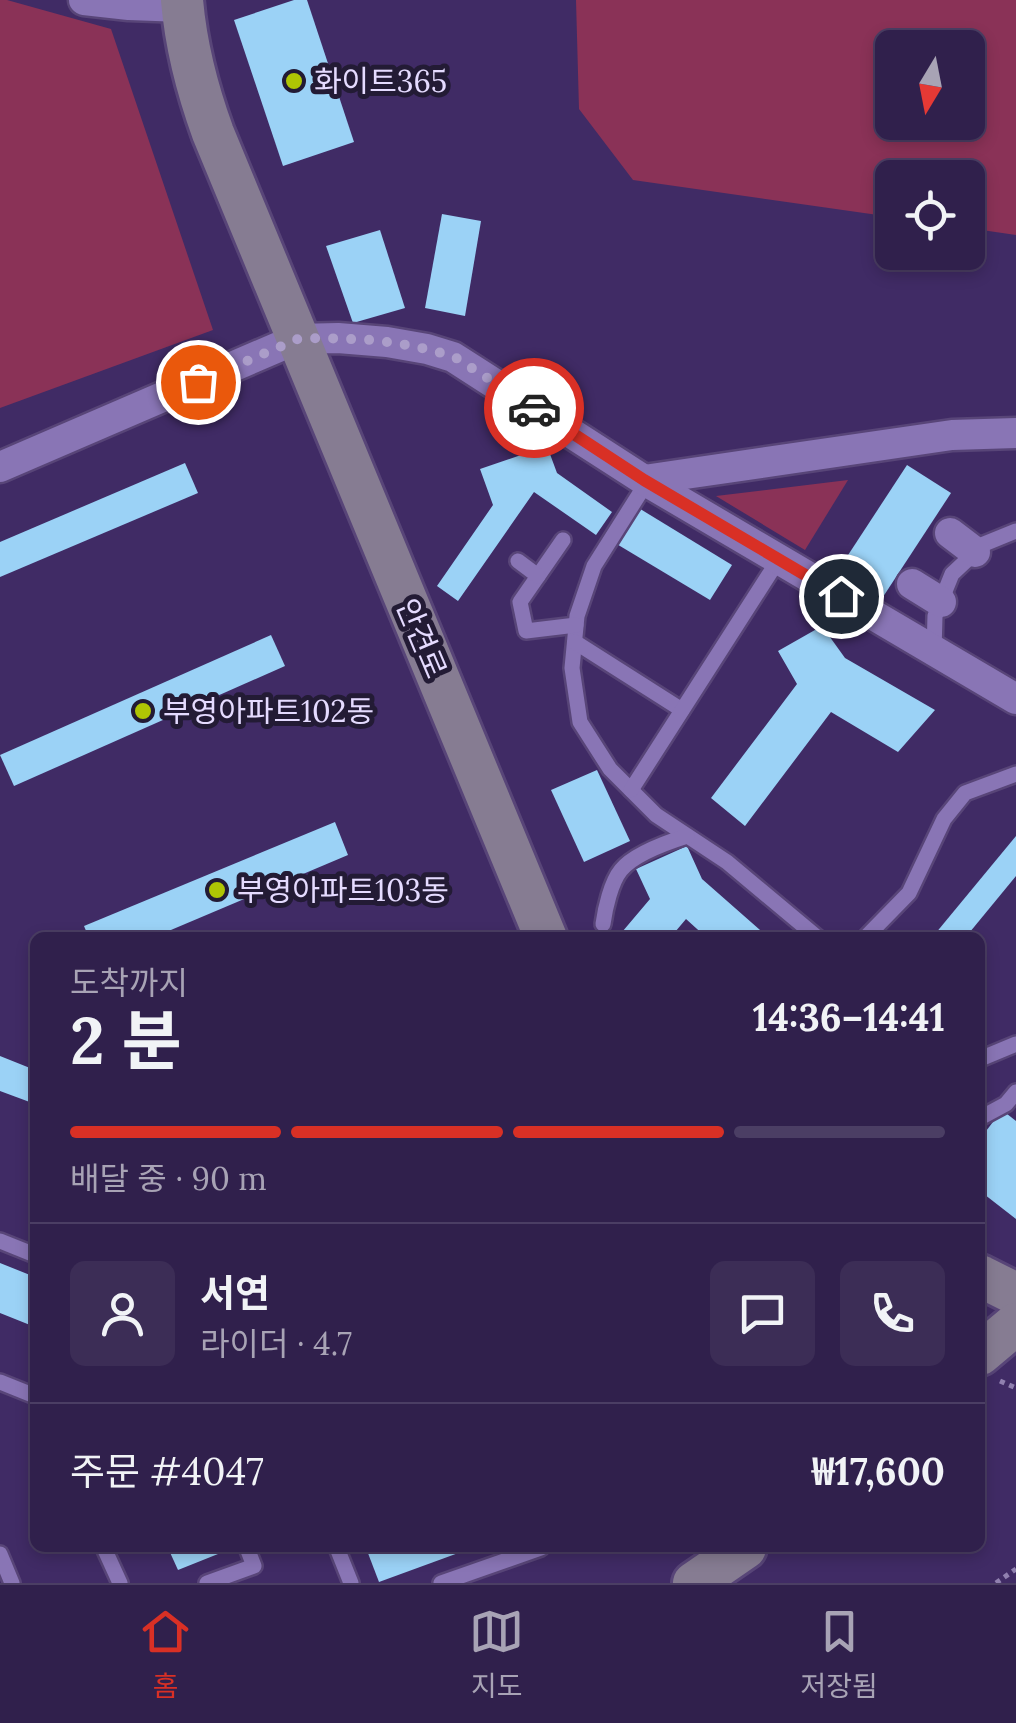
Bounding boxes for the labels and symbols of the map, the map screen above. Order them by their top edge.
north arrow [875,30,985,140]
place label: 화이트365 [314,62,447,100]
marker: 화이트365 [283,70,305,92]
pin [156,340,241,425]
courier [484,358,584,458]
pin [799,554,884,639]
street label: 안견로 [388,592,456,684]
place label: 부영아파트102동 [163,692,374,730]
marker: 부영아파트102동 [132,700,154,722]
place label: 부영아파트103동 [237,871,449,909]
marker: 부영아파트103동 [206,879,228,901]

